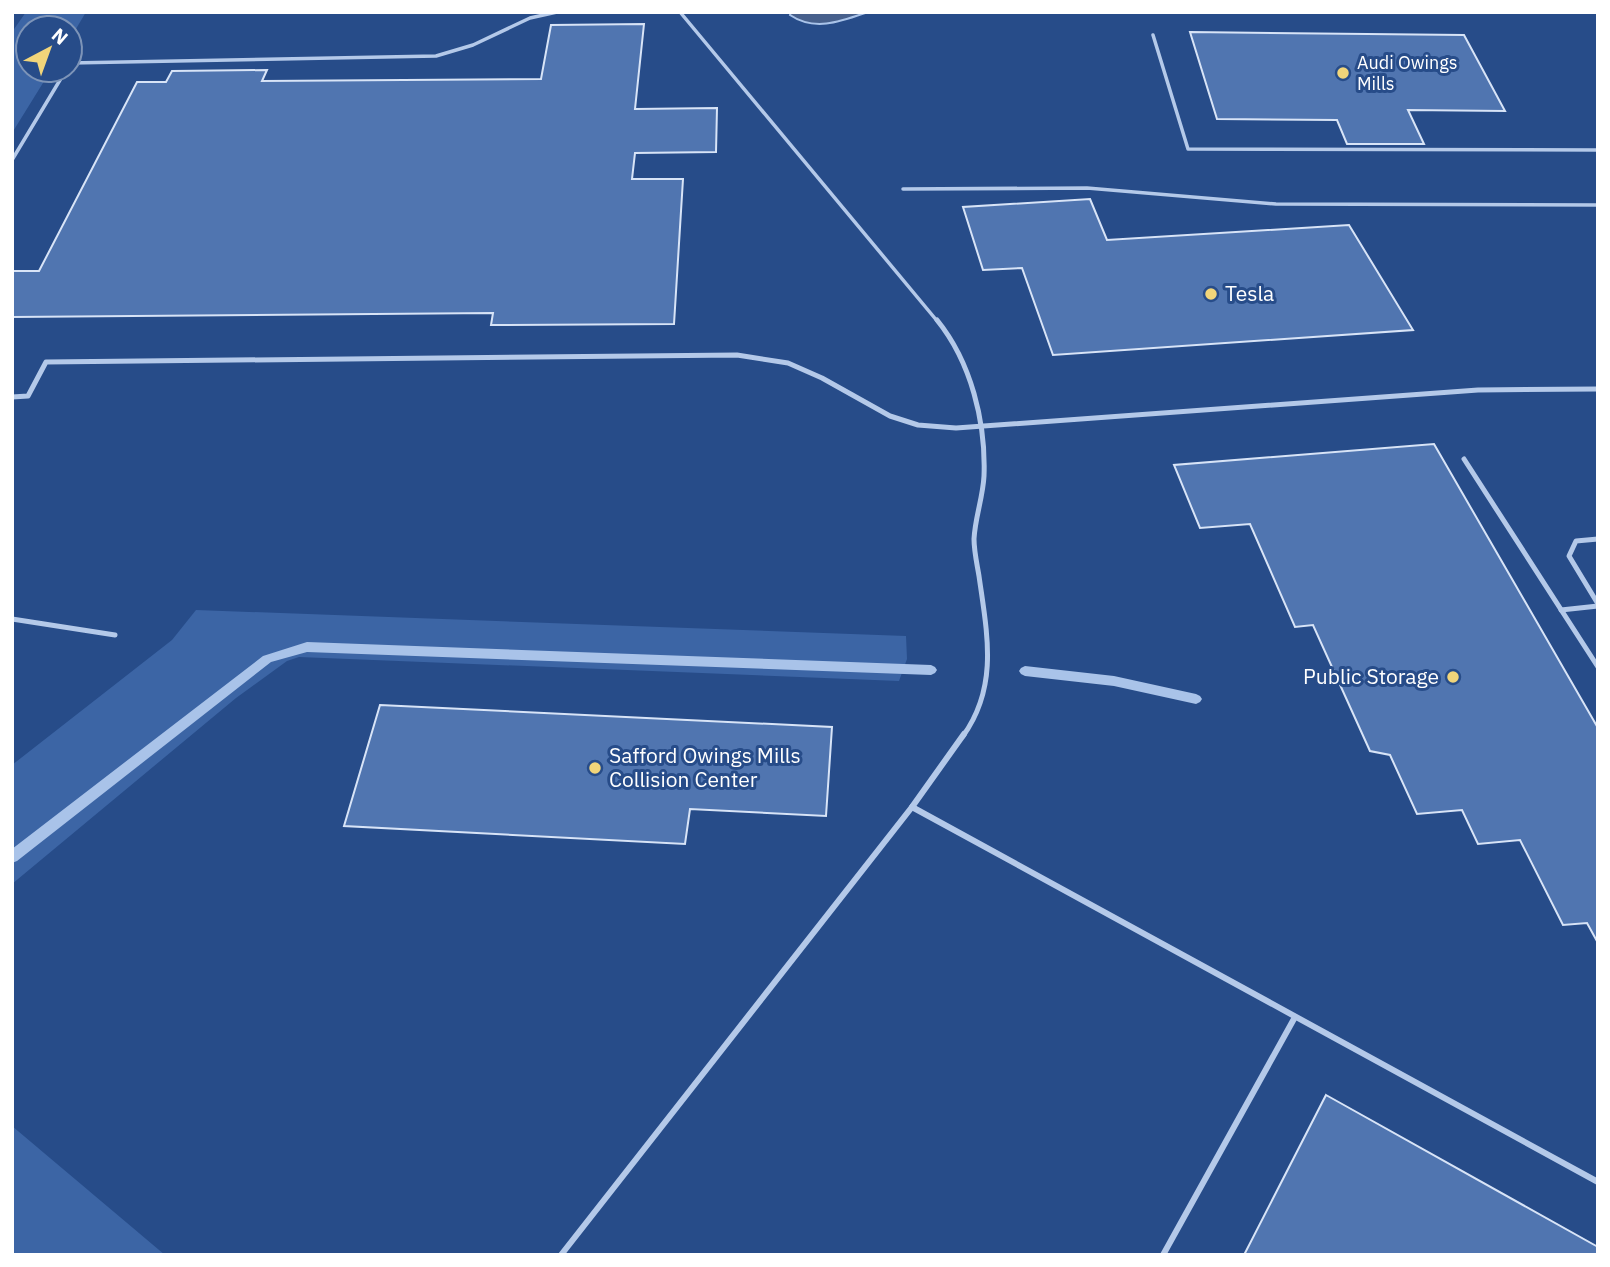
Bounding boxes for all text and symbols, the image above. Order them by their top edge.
north arrow [14,14,84,84]
text: N [47,23,73,50]
place label: Audi Owings Mills [1357,51,1458,95]
marker: Audi Owings Mills [1335,65,1351,81]
place label: Tesla [1225,279,1274,307]
marker: Tesla [1203,286,1219,302]
place label: Public Storage [1303,662,1439,690]
marker: Public Storage [1445,669,1461,685]
place label: Safford Owings Mills Collision Center [609,741,801,793]
marker: Safford Owings Mills Collision Center [587,760,603,776]

